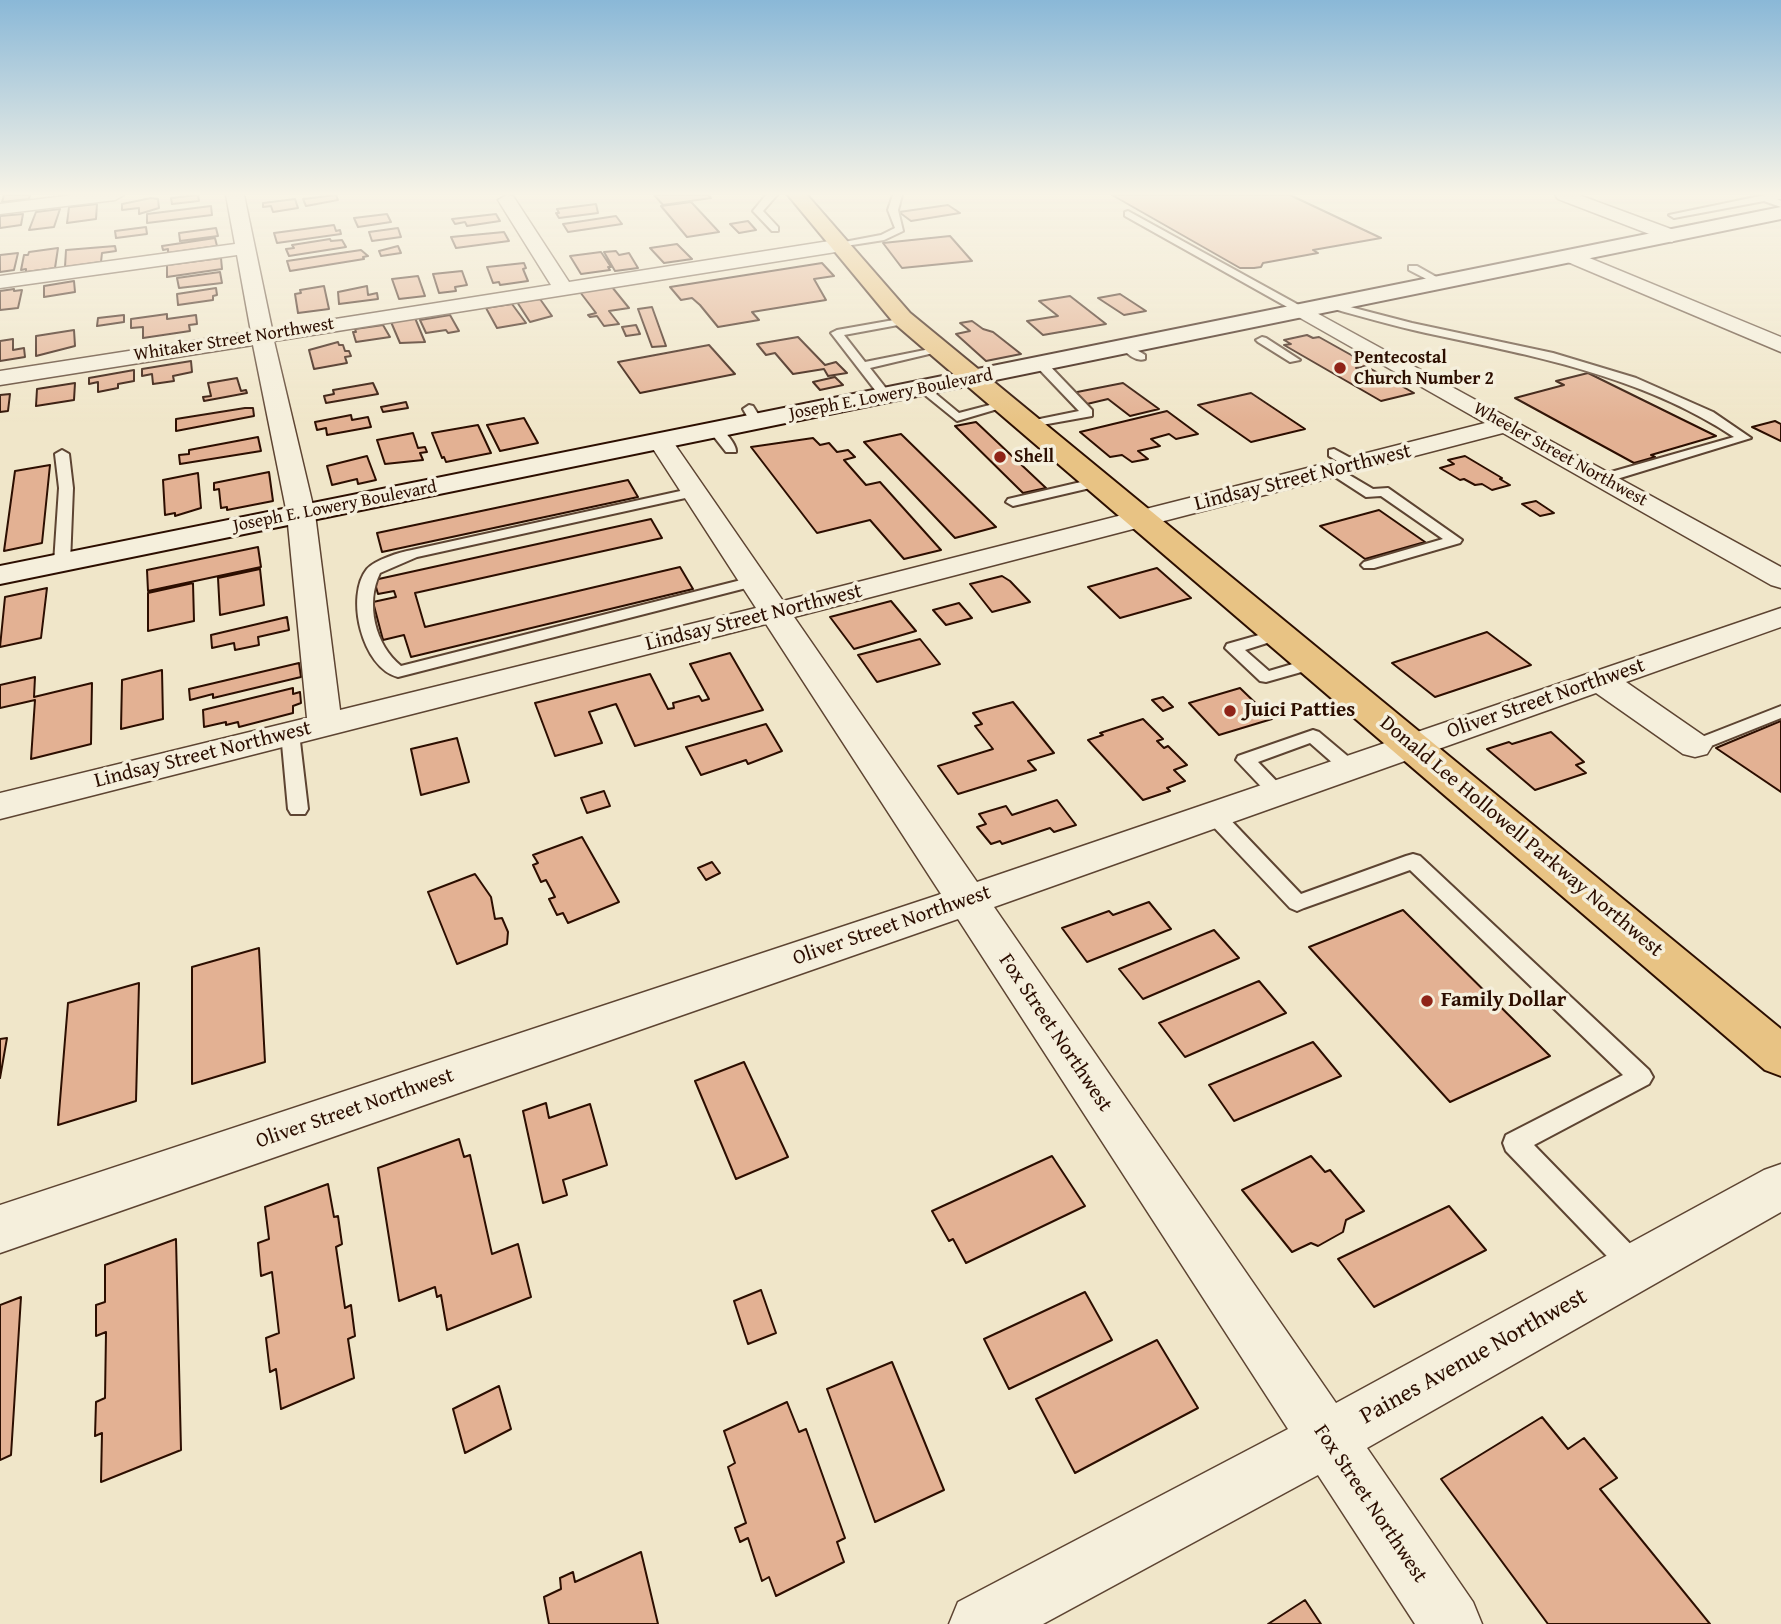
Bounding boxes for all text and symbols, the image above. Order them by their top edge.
street label: Whitaker Street Northwest [132,313,336,367]
place label: Pentecostal Church Number 2 [1354,347,1494,390]
marker: Pentecostal Church Number 2 [1332,360,1348,376]
street label: Joseph E. Lowery Boulevard [787,365,995,425]
street label: Wheeler Street Northwest [1469,398,1651,512]
street label: Lindsay Street Northwest [1192,439,1414,517]
place label: Shell [1014,446,1054,468]
marker: Shell [992,449,1008,465]
street label: Joseph E. Lowery Boulevard [231,477,439,537]
street label: Lindsay Street Northwest [643,579,865,657]
street label: Oliver Street Northwest [1444,653,1648,745]
place label: Juici Patties [1244,698,1355,724]
marker: Juici Patties [1222,703,1238,719]
street label: Donald Lee Hollowell Parkway Northwest [1374,711,1668,963]
street label: Lindsay Street Northwest [92,716,314,794]
street label: Oliver Street Northwest [790,880,994,972]
street label: Fox Street Northwest [993,949,1117,1117]
place label: Family Dollar [1441,988,1567,1014]
marker: Family Dollar [1419,993,1435,1009]
street label: Oliver Street Northwest [253,1063,457,1155]
street label: Paines Avenue Northwest [1355,1283,1593,1431]
street label: Fox Street Northwest [1308,1420,1432,1588]

